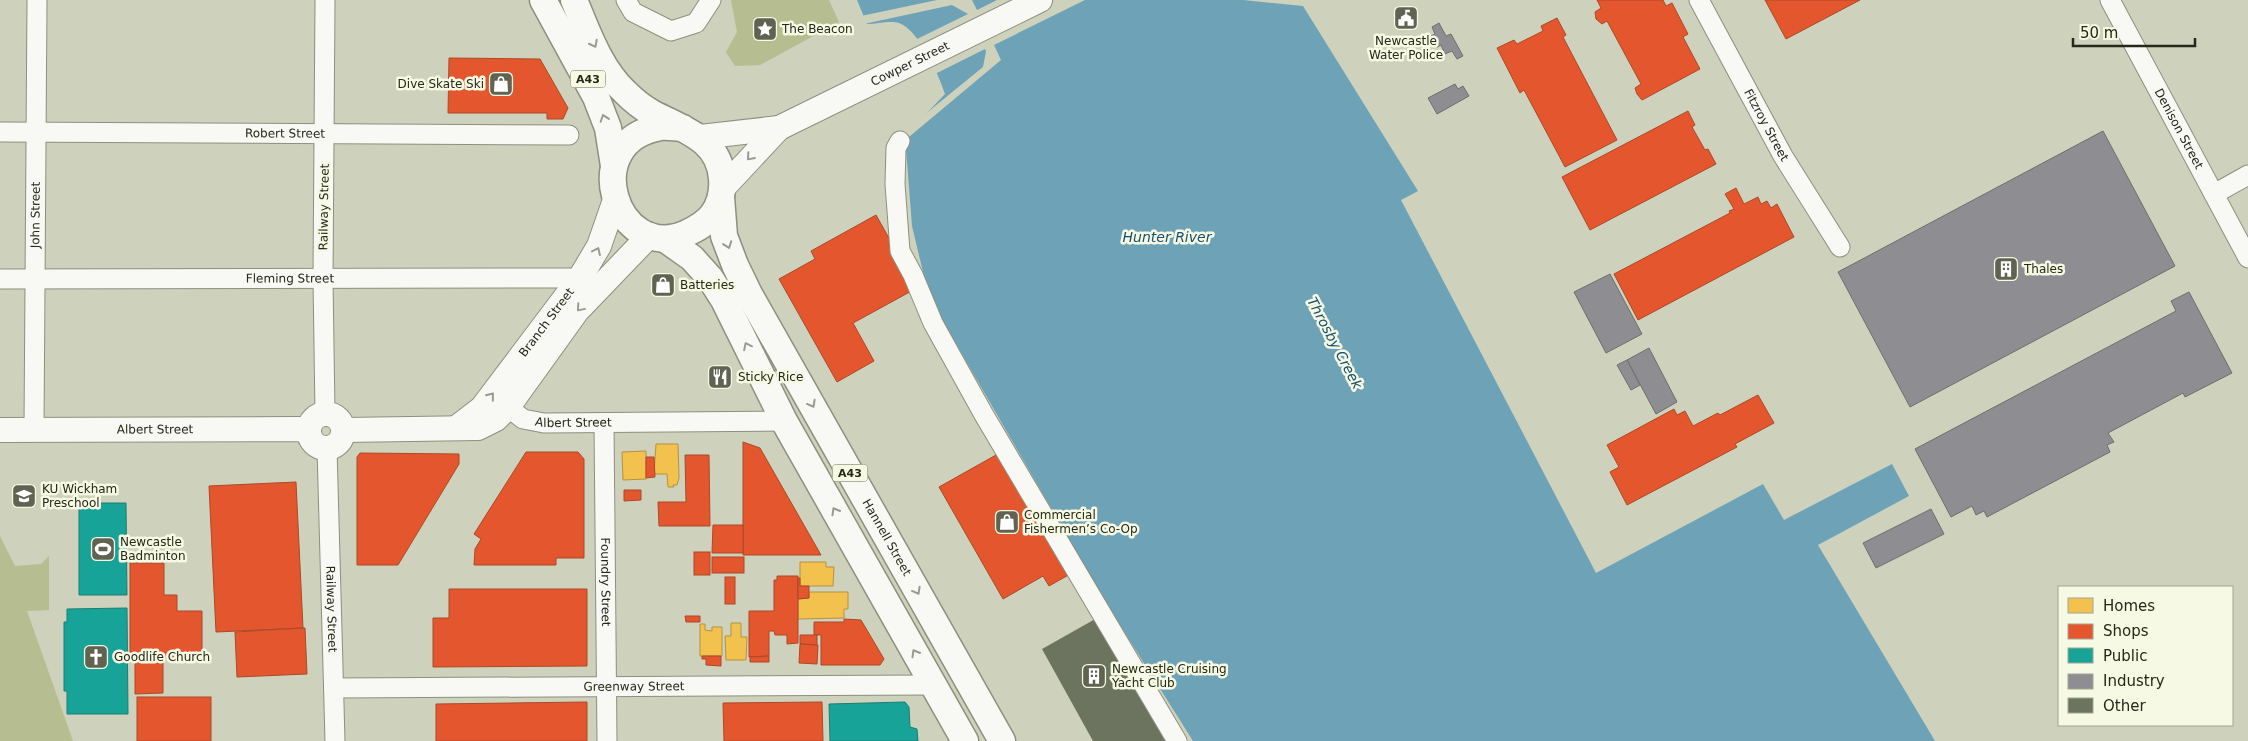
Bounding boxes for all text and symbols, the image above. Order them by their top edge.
public building icon: Newcastle Water Police [1393,5,1419,31]
scale bar [2073,15,2196,47]
place icon: The Beacon [752,16,778,42]
place label: The Beacon [781,22,853,36]
text: 50 m [2080,24,2118,42]
place label: Newcastle Water Police [1369,34,1443,62]
street label: Cowper Street [868,38,952,89]
one-way arrow [588,39,598,48]
road number: A43 [570,70,606,88]
shop icon: Dive Skate Ski [488,71,514,97]
place label: Dive Skate Ski [398,77,484,91]
street label: Denison Street [2152,86,2206,172]
street label: Fitzroy Street [1741,87,1792,164]
one-way arrow [600,114,610,123]
street label: Robert Street [245,126,325,141]
one-way arrow [747,152,756,161]
street label: Railway Street [316,163,332,250]
street label: John Street [28,181,43,249]
water label: Hunter River [1123,229,1213,245]
one-way arrow [722,240,732,249]
one-way arrow [590,247,601,256]
building icon: Thales [1993,256,2019,282]
place label: Thales [2023,262,2063,276]
street label: Fleming Street [246,271,334,286]
shop icon: Batteries [650,272,676,298]
place label: Batteries [680,278,734,292]
street label: Branch Street [516,285,577,360]
water label: Throsby Creek [1304,294,1366,392]
one-way arrow [577,302,586,311]
one-way arrow [743,342,753,351]
restaurant icon: Sticky Rice [707,364,733,390]
place label: Sticky Rice [738,370,803,384]
one-way arrow [486,393,495,402]
one-way arrow [805,399,815,408]
street label: Albert Street [534,414,612,430]
street label: Albert Street [117,422,194,437]
road number: A43 [832,464,868,482]
place label: KU Wickham Preschool [42,482,117,510]
school or university icon: KU Wickham Preschool [11,483,37,509]
street label: Hannell Street [859,497,914,579]
one-way arrow [832,508,842,517]
place label: Commercial Fishermen’s Co-Op [1024,508,1138,536]
shop icon: Commercial Fishermen’s Co-Op [994,509,1020,535]
place label: Newcastle Badminton [120,535,185,563]
sports icon: Newcastle Badminton [90,536,116,562]
street label: Foundry Street [598,537,613,627]
street label: Railway Street [323,565,340,653]
one-way arrow [911,586,921,595]
legend [2058,586,2233,726]
text: Homes [2103,597,2155,615]
text: Shops [2103,622,2149,640]
church icon: Goodlife Church [83,644,109,670]
text: Public [2103,647,2147,665]
one-way arrow [912,649,922,658]
place label: Goodlife Church [114,650,210,664]
place label: Newcastle Cruising Yacht Club [1111,662,1227,690]
building icon: Newcastle Cruising Yacht Club [1081,663,1107,689]
text: Industry [2103,672,2165,690]
street label: Greenway Street [583,679,685,694]
text: Other [2103,697,2146,715]

